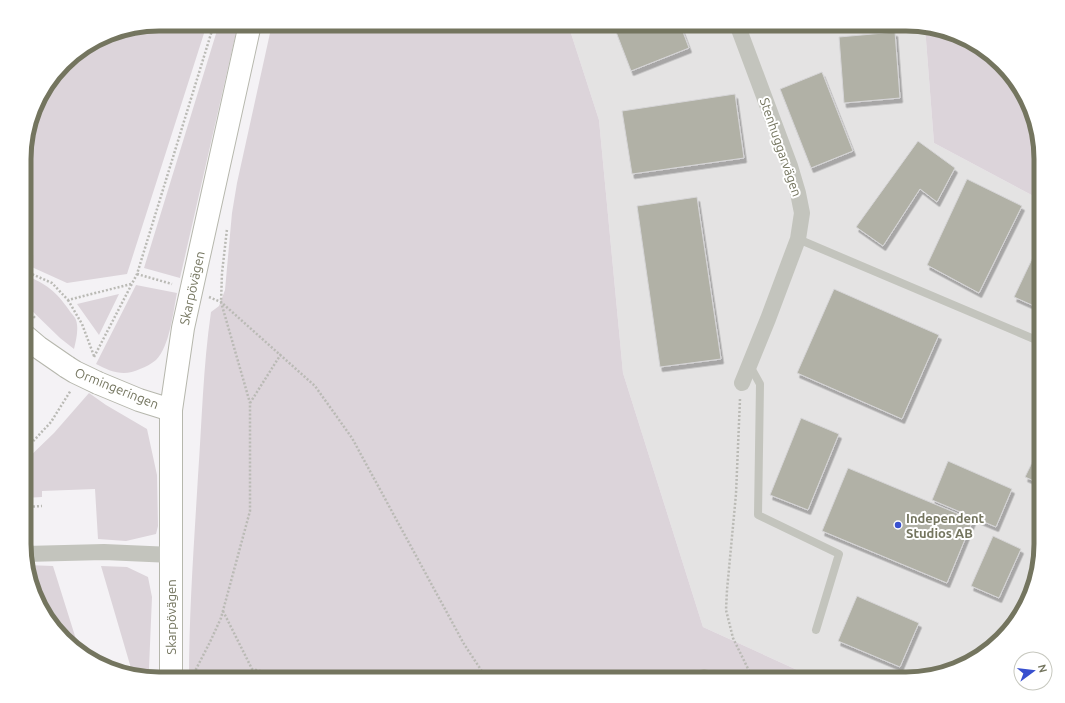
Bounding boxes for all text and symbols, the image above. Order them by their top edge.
street label: Stenhuggarvägen [758,96,804,198]
street label: Skarpövägen [177,250,207,326]
street label: Ormingeringen [73,365,161,411]
place label: Independent Studios AB [906,511,985,540]
marker: Independent Studios AB [893,520,903,530]
street label: Skarpövägen [164,579,178,655]
north arrow [1013,651,1053,691]
text: N [1036,663,1050,674]

